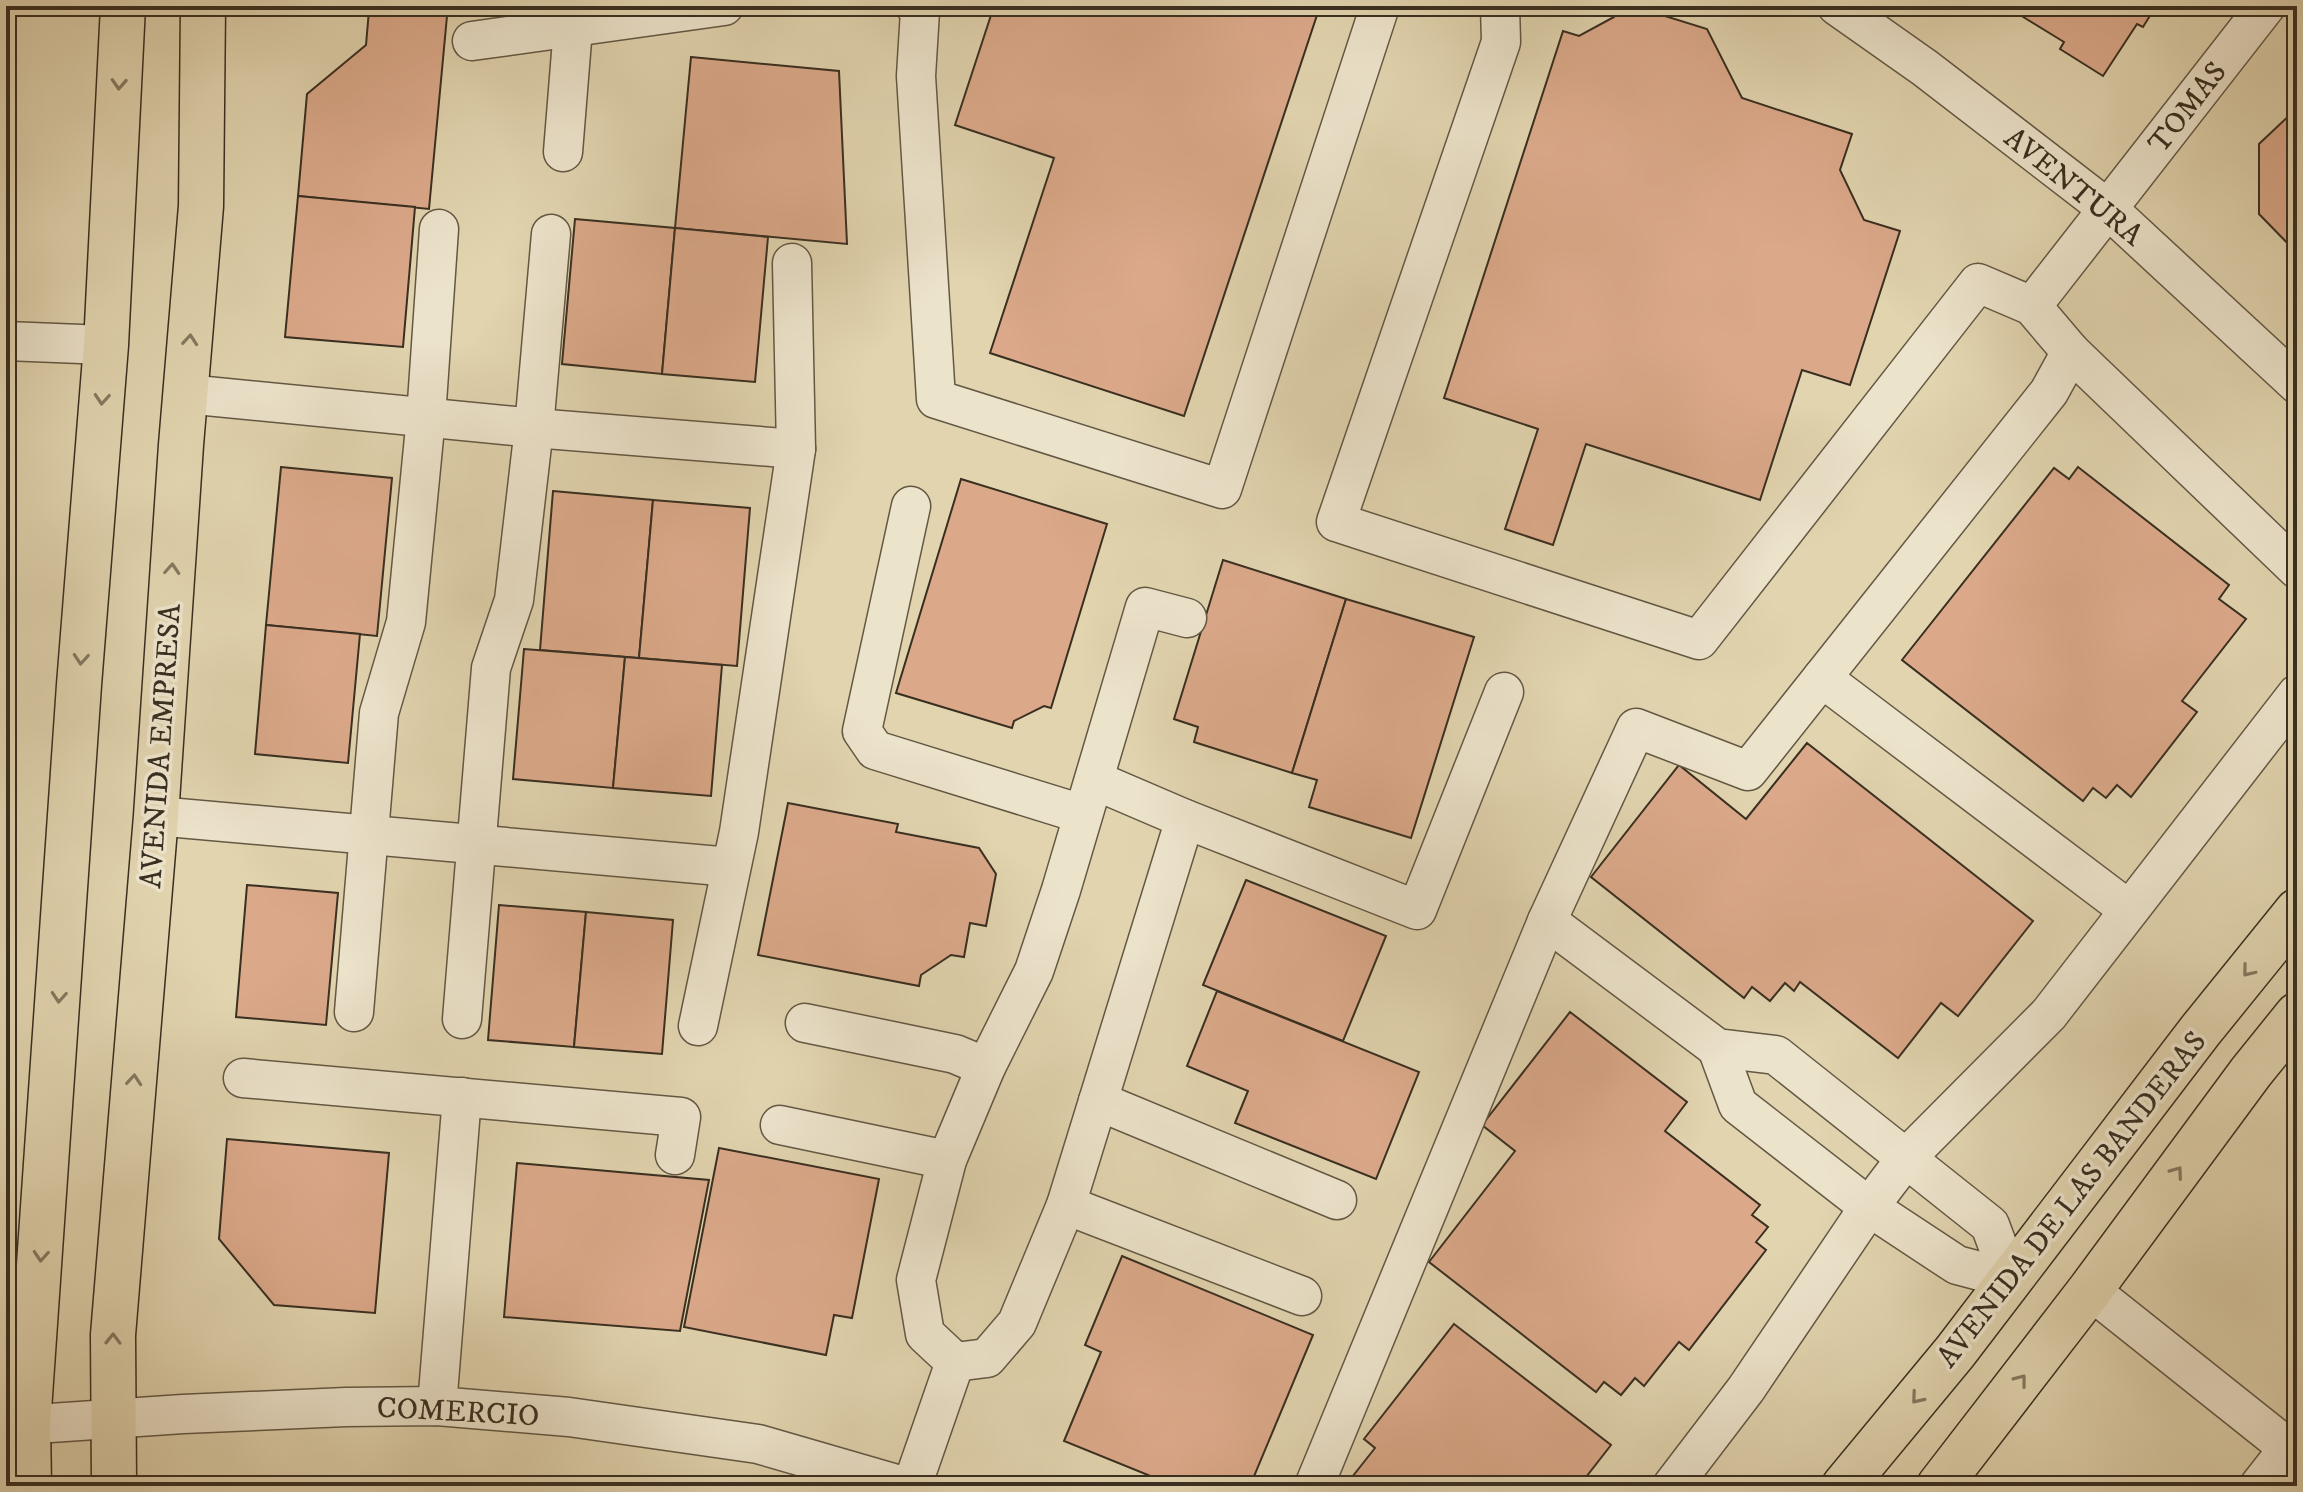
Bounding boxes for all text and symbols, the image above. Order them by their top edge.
street label: TOMAS [2141,55,2235,161]
one-way arrow [110,78,127,91]
street label: AVENTURA [1996,120,2151,255]
one-way arrow [181,333,198,346]
one-way arrow [94,393,111,406]
one-way arrow [163,562,180,575]
street label: AVENIDA EMPRESA [133,602,190,890]
one-way arrow [73,653,90,666]
one-way arrow [2243,962,2258,976]
one-way arrow [51,991,68,1004]
street label: AVENIDA DE LAS BANDERAS [1929,1024,2215,1376]
one-way arrow [125,1073,142,1086]
one-way arrow [2167,1166,2182,1181]
one-way arrow [33,1250,50,1263]
one-way arrow [105,1332,122,1345]
one-way arrow [2011,1374,2025,1389]
one-way arrow [1912,1388,1927,1403]
street label: COMERCIO [376,1390,540,1435]

